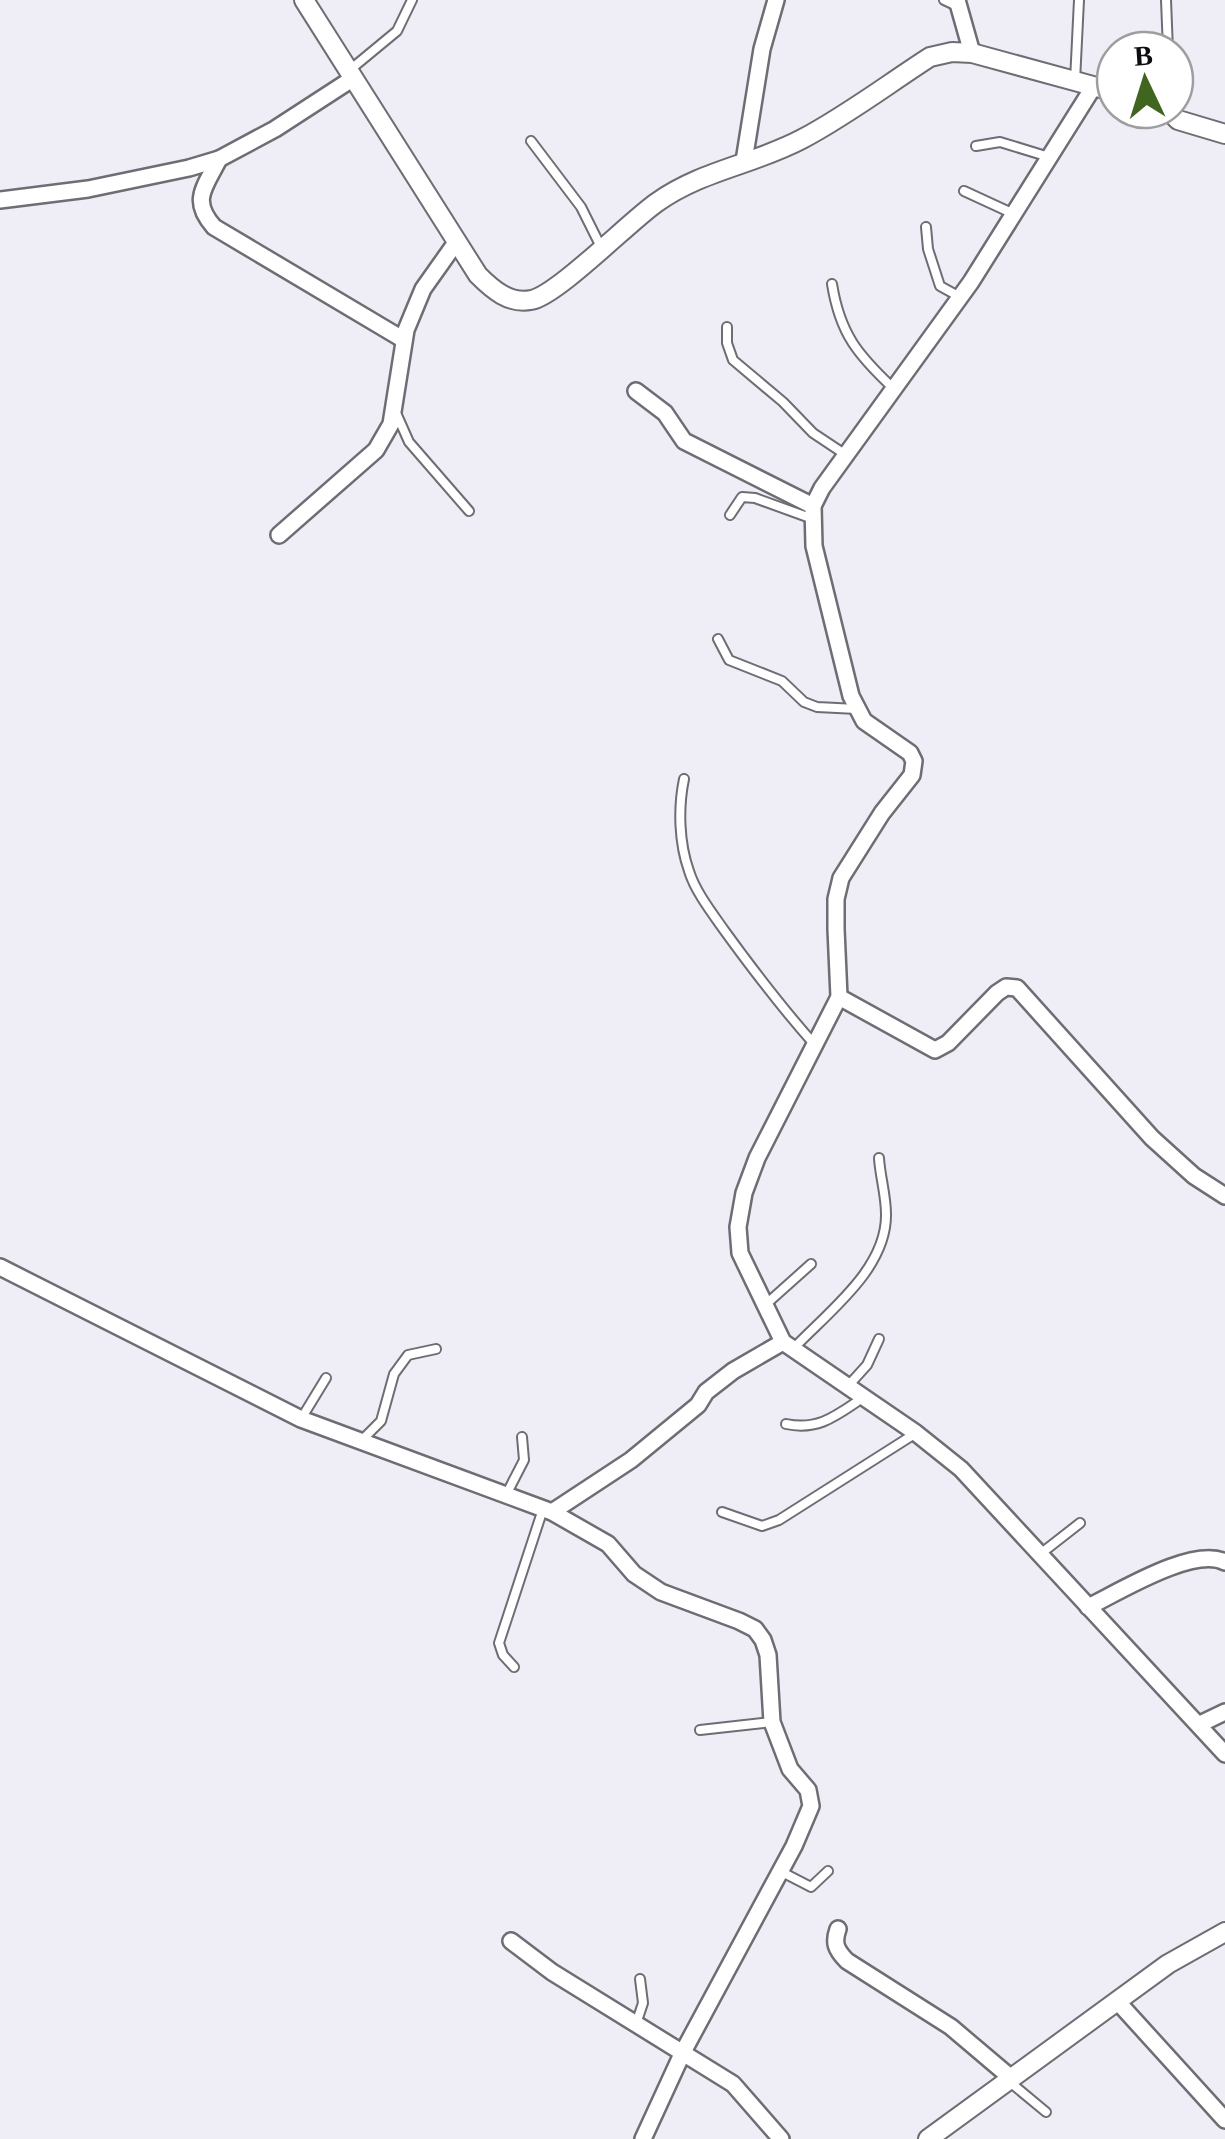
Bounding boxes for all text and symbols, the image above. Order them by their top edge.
north arrow [1095,30,1195,130]
text: B [1133,39,1154,72]

